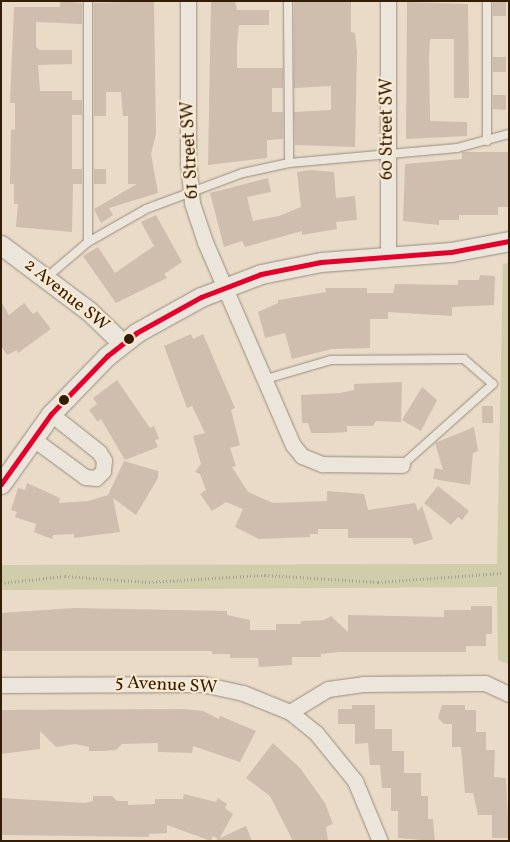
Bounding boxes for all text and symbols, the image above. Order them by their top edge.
street label: 60 Street SW [377,78,399,180]
street label: 61 Street SW [178,100,204,200]
street label: 2 Avenue SW [19,255,113,337]
unlabelled marker [124,334,134,344]
unlabelled marker [59,395,69,405]
street label: 5 Avenue SW [114,673,218,699]

